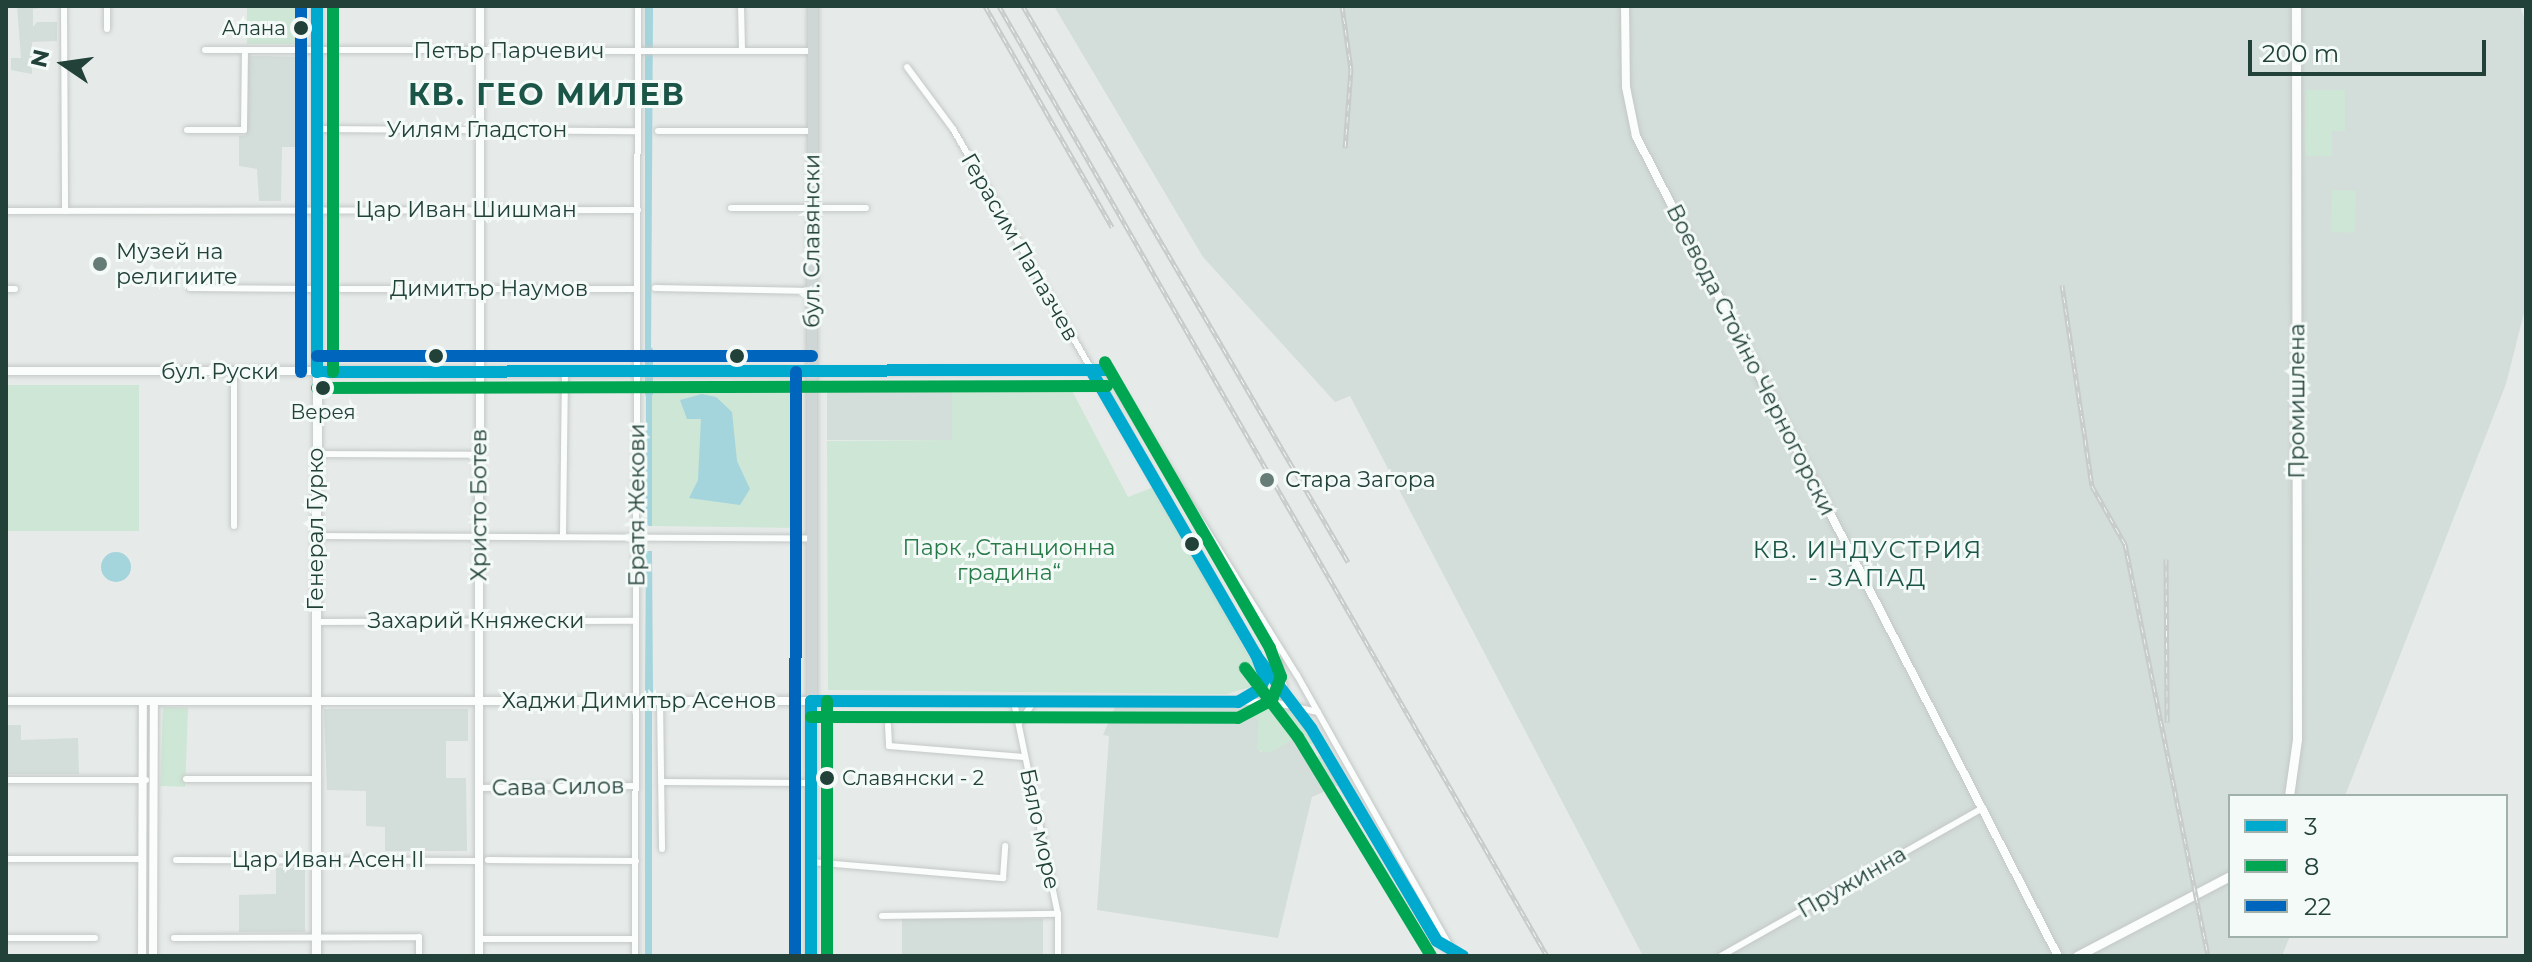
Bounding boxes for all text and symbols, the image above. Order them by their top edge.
place label: Алана [222,16,286,40]
marker: Алана [293,20,309,36]
north arrow [24,24,104,104]
scale bar [2252,24,2490,74]
street label: Петър Парчевич [414,38,604,64]
text: 200 m [2262,39,2339,68]
text: N [25,47,55,70]
district label: КВ. ГЕО МИЛЕВ [408,77,686,113]
street label: Уилям Гладстон [387,117,567,143]
street label: Герасим Папазчев [955,148,1085,346]
street label: бул. Славянски [799,154,825,328]
street label: Цар Иван Шишман [355,197,577,223]
street label: Воевода Стойно Черногорски [1661,200,1841,520]
place label: Музей на религиите [116,238,238,290]
marker: Музей на религиите [91,255,109,273]
street label: Димитър Наумов [390,276,588,302]
street label: Промишлена [2284,323,2310,479]
unlabelled marker [428,348,444,364]
unlabelled marker [729,348,745,364]
street label: бул. Руски [161,359,279,385]
marker: Верея [315,380,331,396]
place label: Верея [290,400,356,424]
street label: Братя Жекови [624,423,650,587]
street label: Христо Ботев [466,429,492,581]
street label: Генерал Гурко [303,447,329,611]
place label: Стара Загора [1285,467,1436,493]
marker: Стара Загора [1256,469,1278,491]
park label: Парк „Станционна градина“ [903,534,1115,586]
unlabelled marker [1184,536,1200,552]
district label: КВ. ИНДУСТРИЯ - ЗАПАД [1753,536,1983,592]
street label: Захарий Княжески [368,608,584,634]
street label: Хаджи Димитър Асенов [502,688,776,714]
place label: Славянски - 2 [842,766,984,790]
street label: Бяло море [1014,766,1066,892]
marker: Славянски - 2 [819,770,835,786]
street label: Сава Силов [492,773,624,801]
legend [2228,794,2508,938]
text: 3 [2304,812,2318,841]
street label: Пружинна [1793,840,1911,924]
street label: Цар Иван Асен II [232,847,424,873]
text: 8 [2304,852,2319,881]
text: 22 [2304,892,2331,921]

